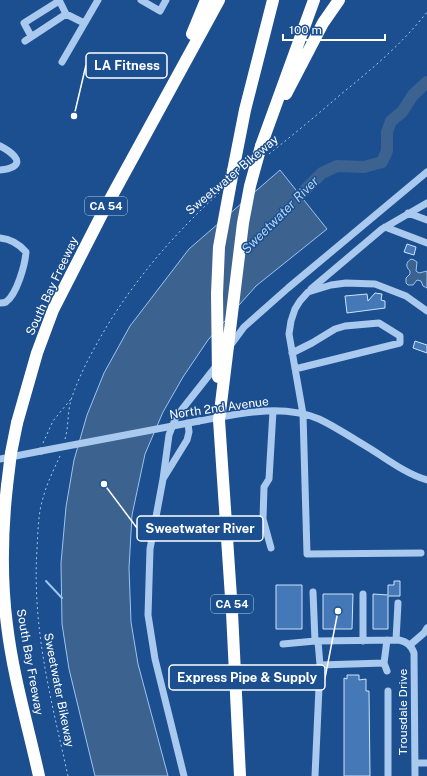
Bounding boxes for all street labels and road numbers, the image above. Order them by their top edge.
street label: Sweetwater Bikeway [183,132,281,218]
road number: CA 54 [85,197,127,215]
street label: South Bay Freeway [23,234,81,338]
street label: North 2nd Avenue [168,394,270,422]
road number: CA 54 [211,595,253,613]
street label: South Bay Freeway [14,608,46,717]
street label: Sweetwater Bikeway [41,632,77,749]
street label: Trousdale Drive [396,668,410,755]

